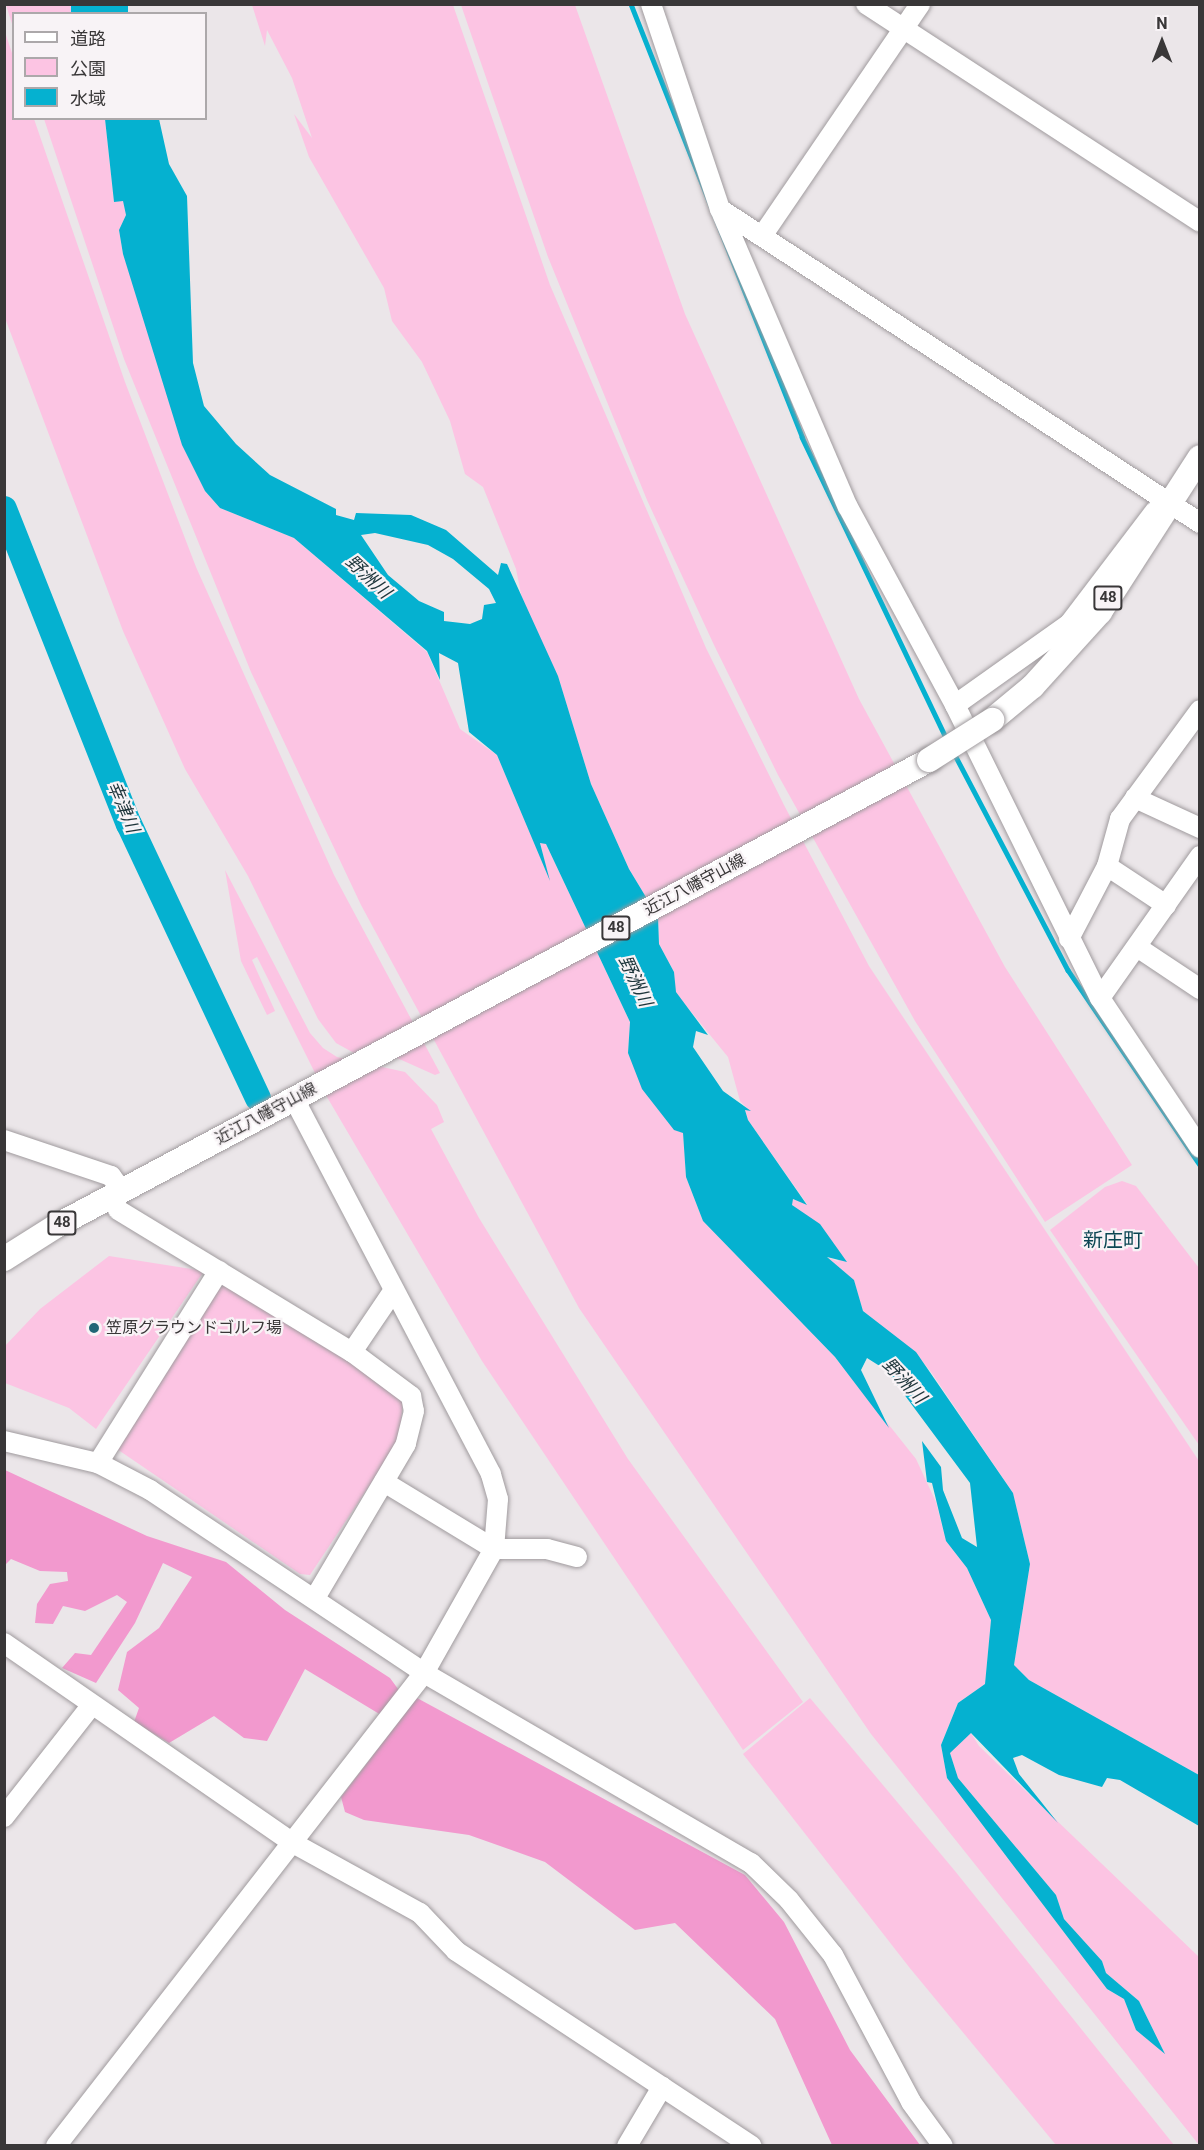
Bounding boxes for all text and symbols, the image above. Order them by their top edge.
legend [12,12,207,120]
north arrow [1132,12,1192,72]
text: N [1156,14,1168,33]
text: 道路 [70,28,106,49]
text: 公園 [70,58,106,79]
text: 水域 [70,88,106,109]
water label: 野洲川 [341,551,395,603]
road number: 48 [1093,586,1123,610]
water label: 幸津川 [103,778,143,836]
street label: 近江八幡守山線 [641,850,749,920]
road number: 48 [601,916,631,940]
water label: 野洲川 [614,952,656,1010]
street label: 近江八幡守山線 [212,1079,320,1149]
road number: 48 [47,1211,77,1235]
district label: 新庄町 [1083,1228,1143,1252]
place label: 笠原グラウンドゴルフ場 [106,1318,282,1338]
marker: 笠原グラウンドゴルフ場 [87,1321,101,1335]
water label: 野洲川 [878,1354,930,1408]

